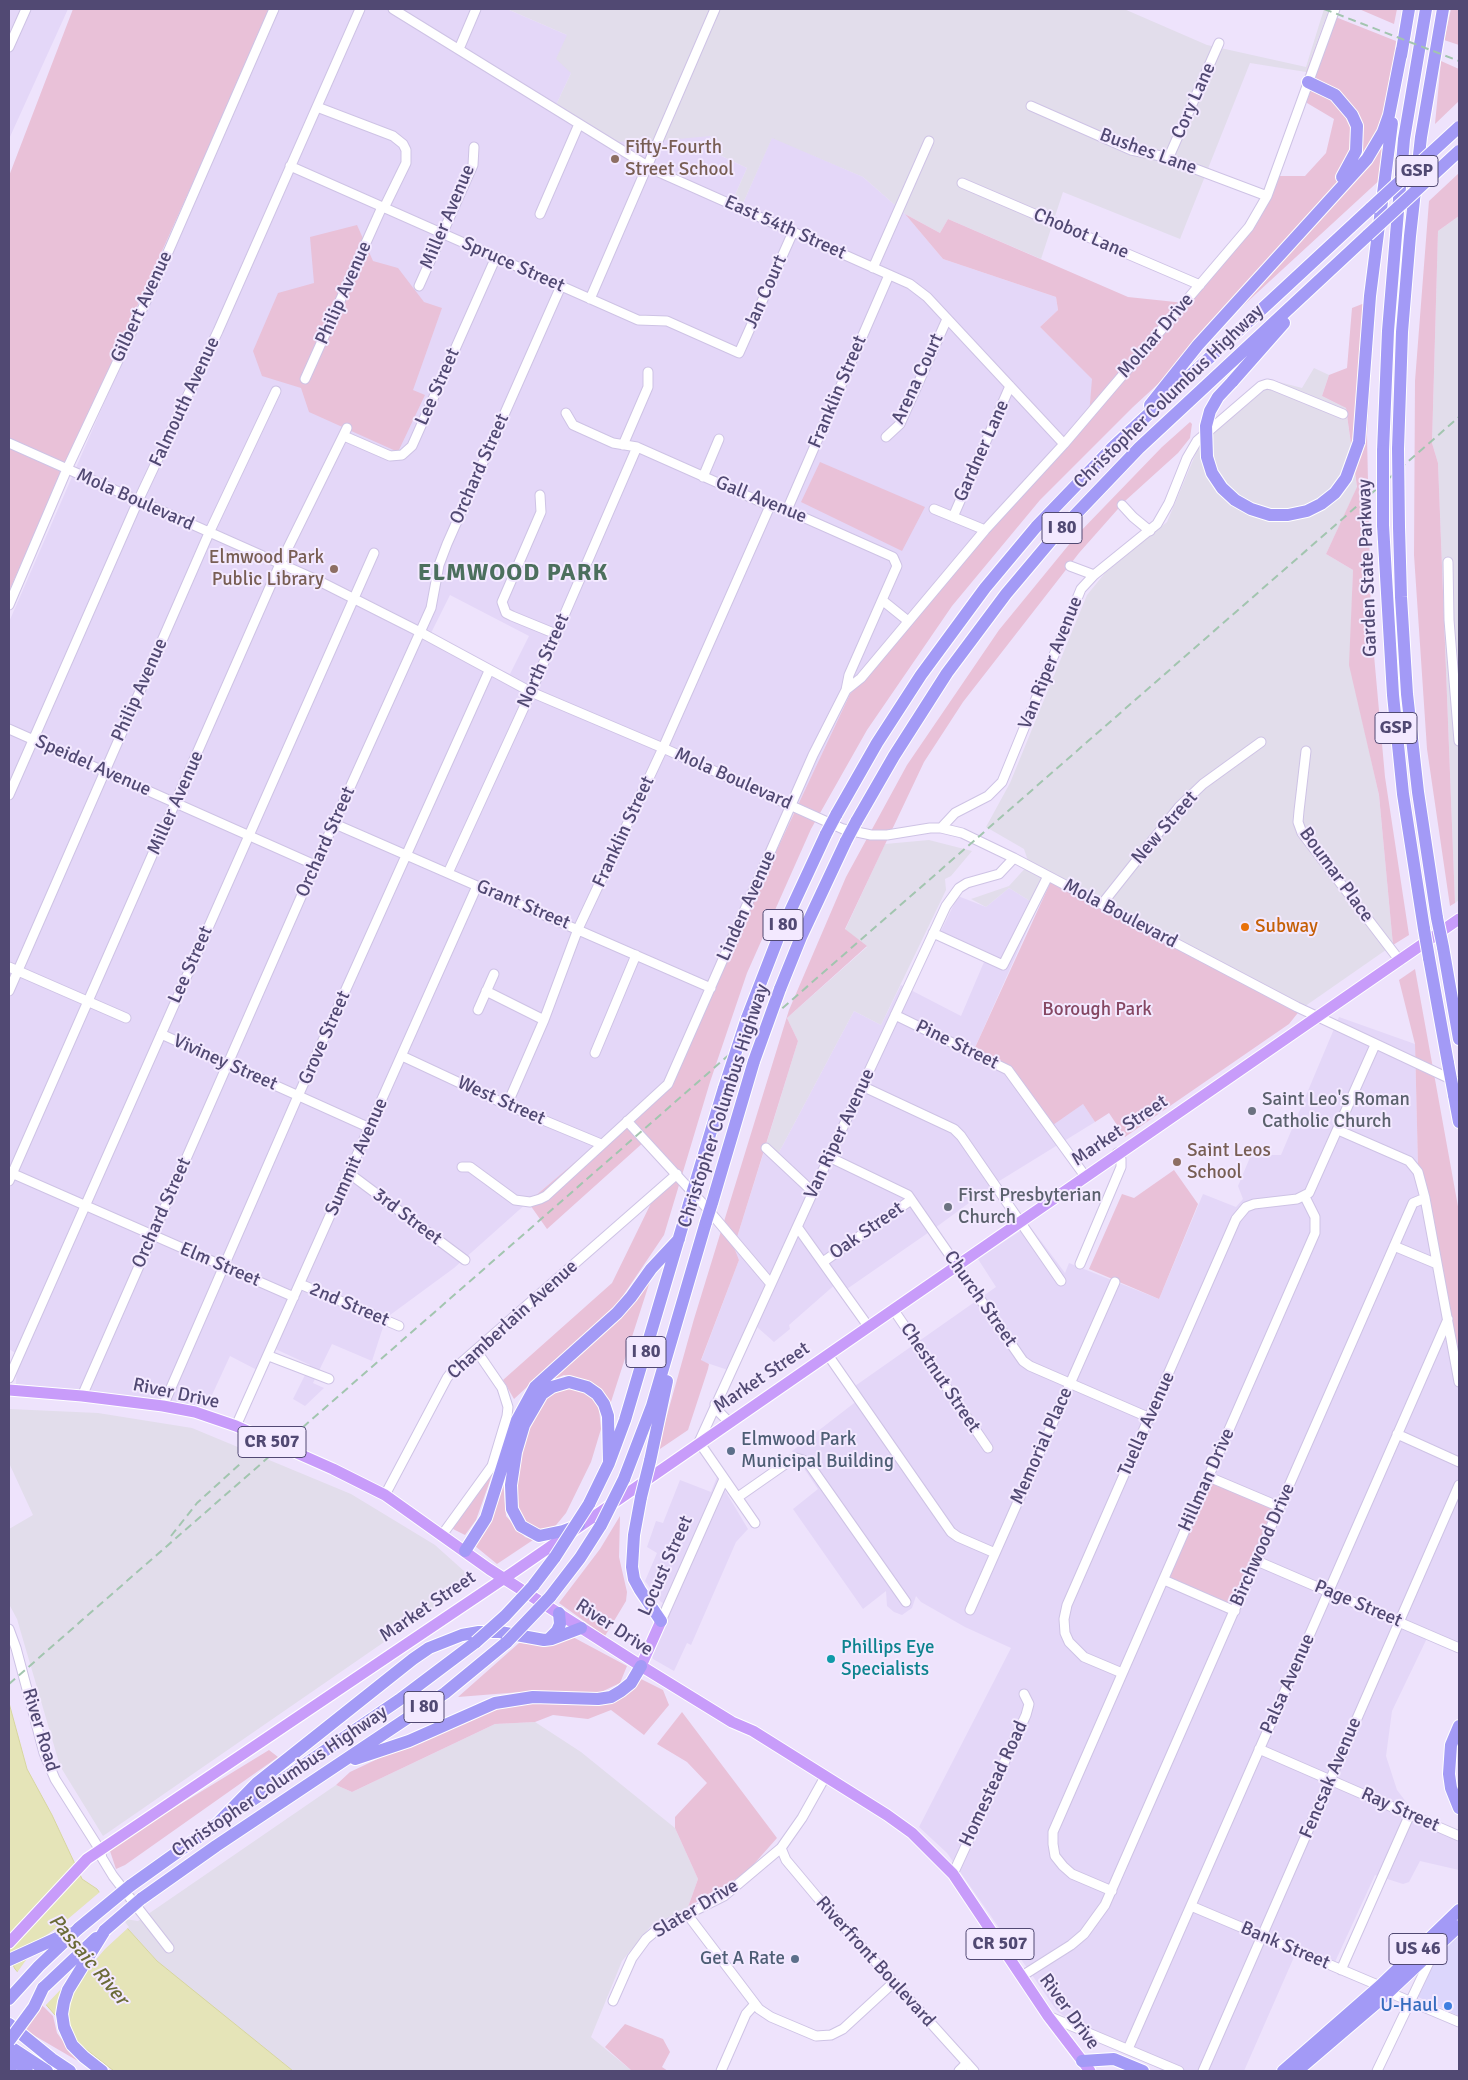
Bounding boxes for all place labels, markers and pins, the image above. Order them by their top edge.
place label: Fifty-Fourth Street School [625,137,734,181]
marker: Fifty-Fourth Street School [609,153,621,165]
place label: Elmwood Park Public Library [209,547,324,591]
marker: Elmwood Park Public Library [328,563,340,575]
place label: Subway [1255,916,1318,938]
marker: Subway [1239,921,1251,933]
place label: Saint Leo's Roman Catholic Church [1262,1089,1410,1133]
marker: Saint Leo's Roman Catholic Church [1246,1105,1258,1117]
place label: Saint Leos School [1187,1140,1271,1184]
marker: Saint Leos School [1171,1156,1183,1168]
place label: First Presbyterian Church [958,1185,1102,1229]
marker: First Presbyterian Church [942,1201,954,1213]
place label: Elmwood Park Municipal Building [741,1429,894,1473]
marker: Elmwood Park Municipal Building [725,1445,737,1457]
place label: Phillips Eye Specialists [841,1637,934,1681]
marker: Phillips Eye Specialists [825,1653,837,1665]
place label: Get A Rate [700,1948,785,1970]
marker: Get A Rate [789,1953,801,1965]
place label: U-Haul [1380,1995,1438,2017]
marker: U-Haul [1442,2000,1454,2012]

